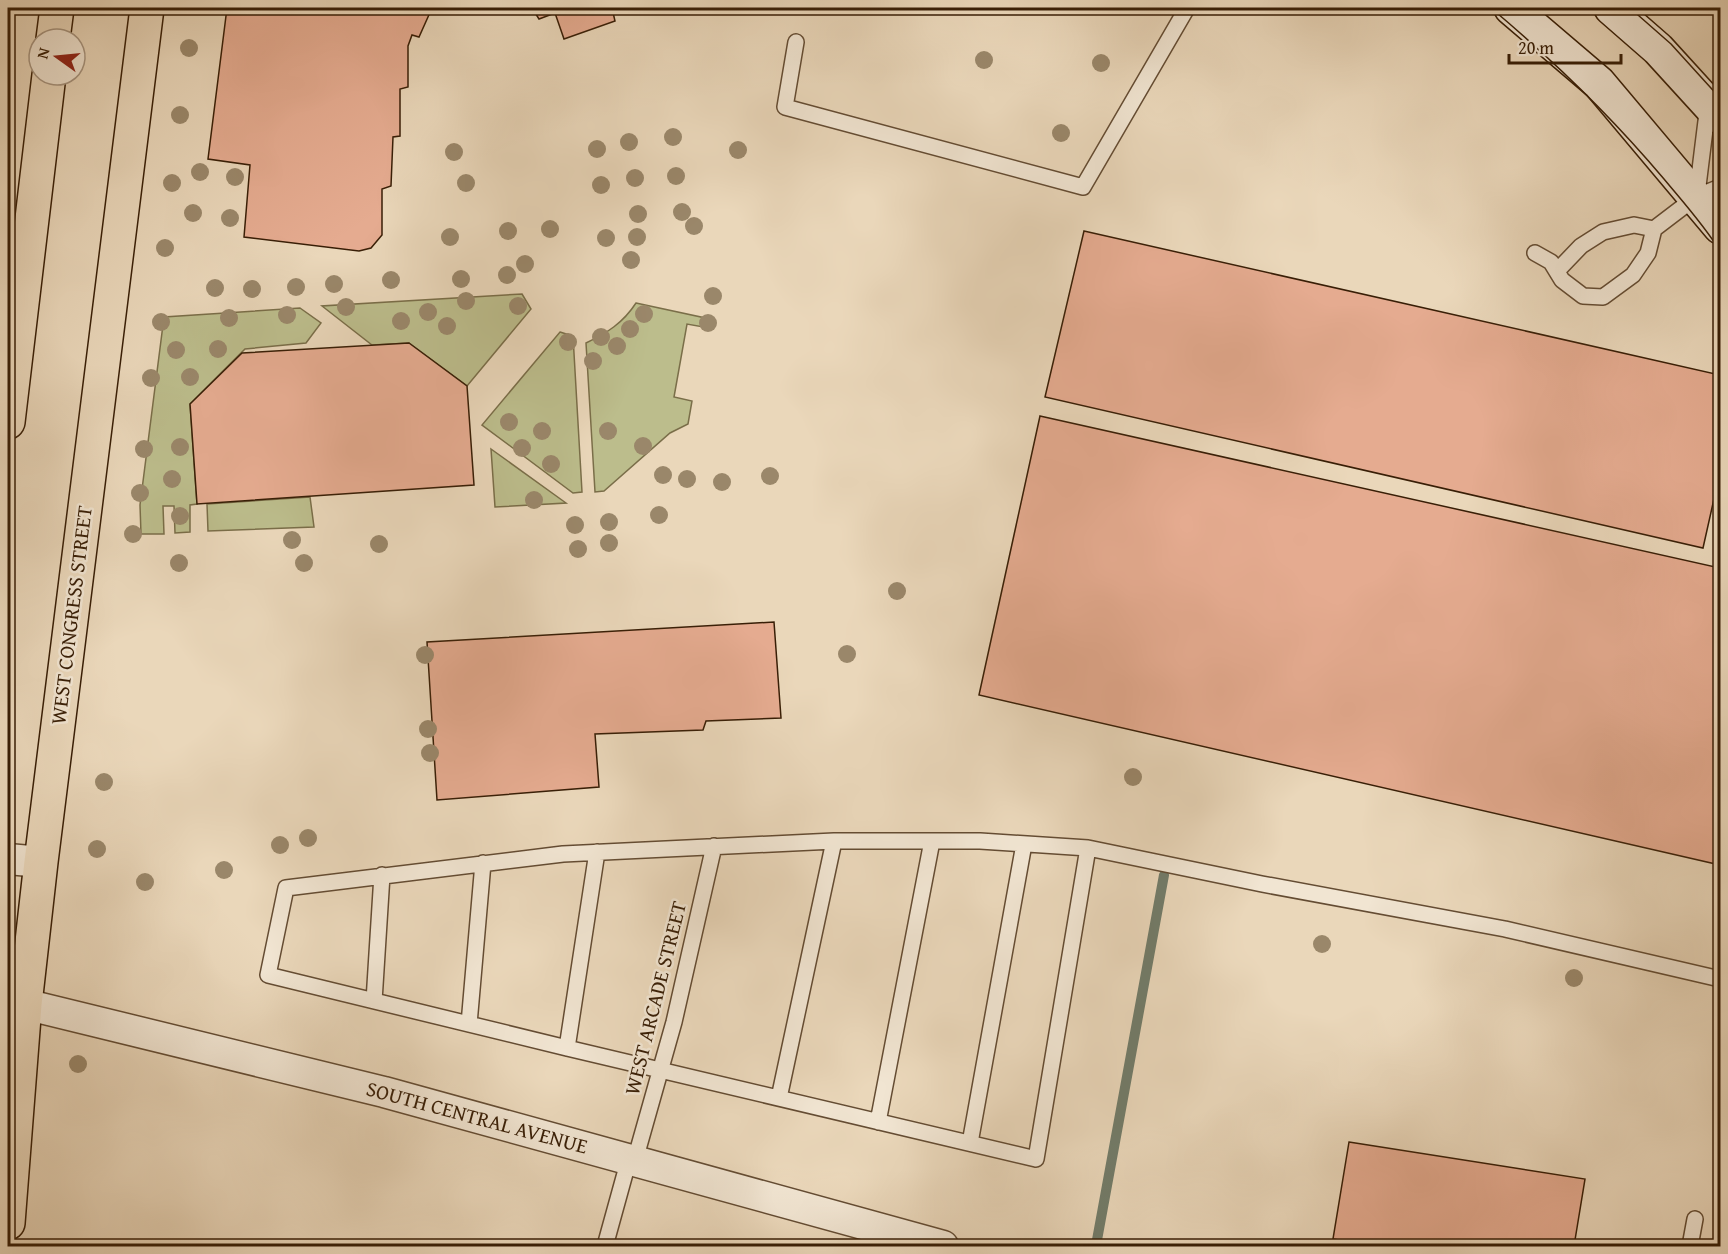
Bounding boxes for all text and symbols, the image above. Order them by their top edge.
north arrow [27,27,87,87]
scale bar [1509,27,1622,65]
text: 20 m [1518,34,1554,61]
text: N [30,45,56,61]
street label: WEST CONGRESS STREET [42,504,100,726]
street label: WEST ARCADE STREET [616,898,694,1098]
street label: SOUTH CENTRAL AVENUE [363,1073,592,1162]

